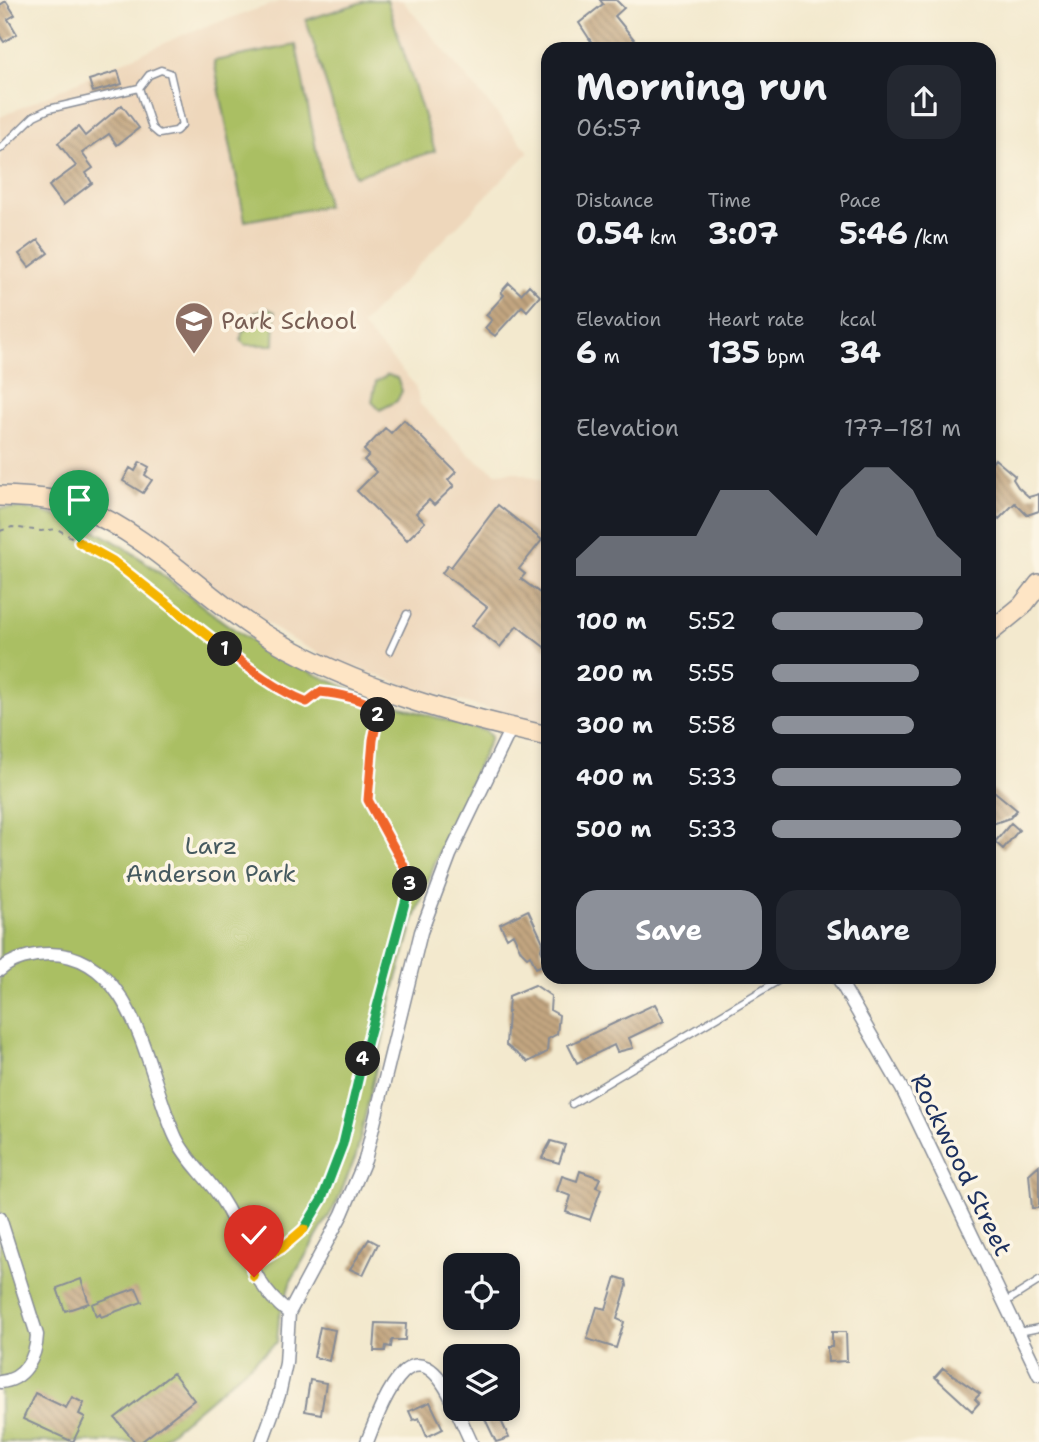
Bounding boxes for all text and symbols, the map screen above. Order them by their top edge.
text: Morning run [576,61,827,112]
button: share [887,65,961,139]
text: 06:57 [576,113,642,143]
text: Distance [576,188,654,213]
text: Time [708,188,751,213]
text: Pace [839,188,881,213]
text: 0.54 [576,213,643,254]
text: 3:07 [708,213,778,254]
text: 5:46 [839,213,908,254]
text: km [643,225,677,250]
text: /km [908,225,949,250]
school or university icon: Park School [173,300,215,355]
place label: Park School [221,305,357,337]
text: Elevation [576,307,661,332]
text: Heart rate [708,307,804,332]
text: kcal [839,307,876,332]
text: 6 [576,332,597,373]
text: 135 [708,332,760,373]
text: 34 [839,332,881,373]
text: m [597,344,620,369]
text: bpm [760,344,805,369]
text: Elevation [576,413,679,443]
text: 177–181 m [844,413,961,443]
pin [49,470,109,542]
icon: arrive [60,481,98,519]
text: 100 m [576,606,647,636]
text: 5:52 [688,606,736,636]
pin: 1 [208,632,243,666]
text: 1 [220,636,229,661]
text: 200 m [576,658,653,688]
text: 5:55 [688,658,734,688]
pin: 2 [360,698,396,732]
text: 2 [371,702,384,727]
text: 300 m [576,710,653,740]
text: 5:58 [688,710,737,740]
text: 400 m [576,762,653,792]
text: 5:33 [688,762,737,792]
text: 500 m [576,814,651,844]
text: 5:33 [688,814,737,844]
park label: Larz Anderson Park [126,830,296,890]
pin: 3 [392,866,428,902]
text: 3 [403,871,416,896]
button: Save [576,890,762,970]
button: Share [776,890,961,970]
pin: 4 [346,1042,380,1076]
text: 4 [356,1046,369,1071]
street label: Rockwood Street [903,1068,1019,1262]
pin [224,1205,284,1277]
icon: check [235,1216,273,1254]
map controls [443,1253,520,1421]
button: locate [443,1253,520,1330]
button: layers [443,1344,520,1421]

